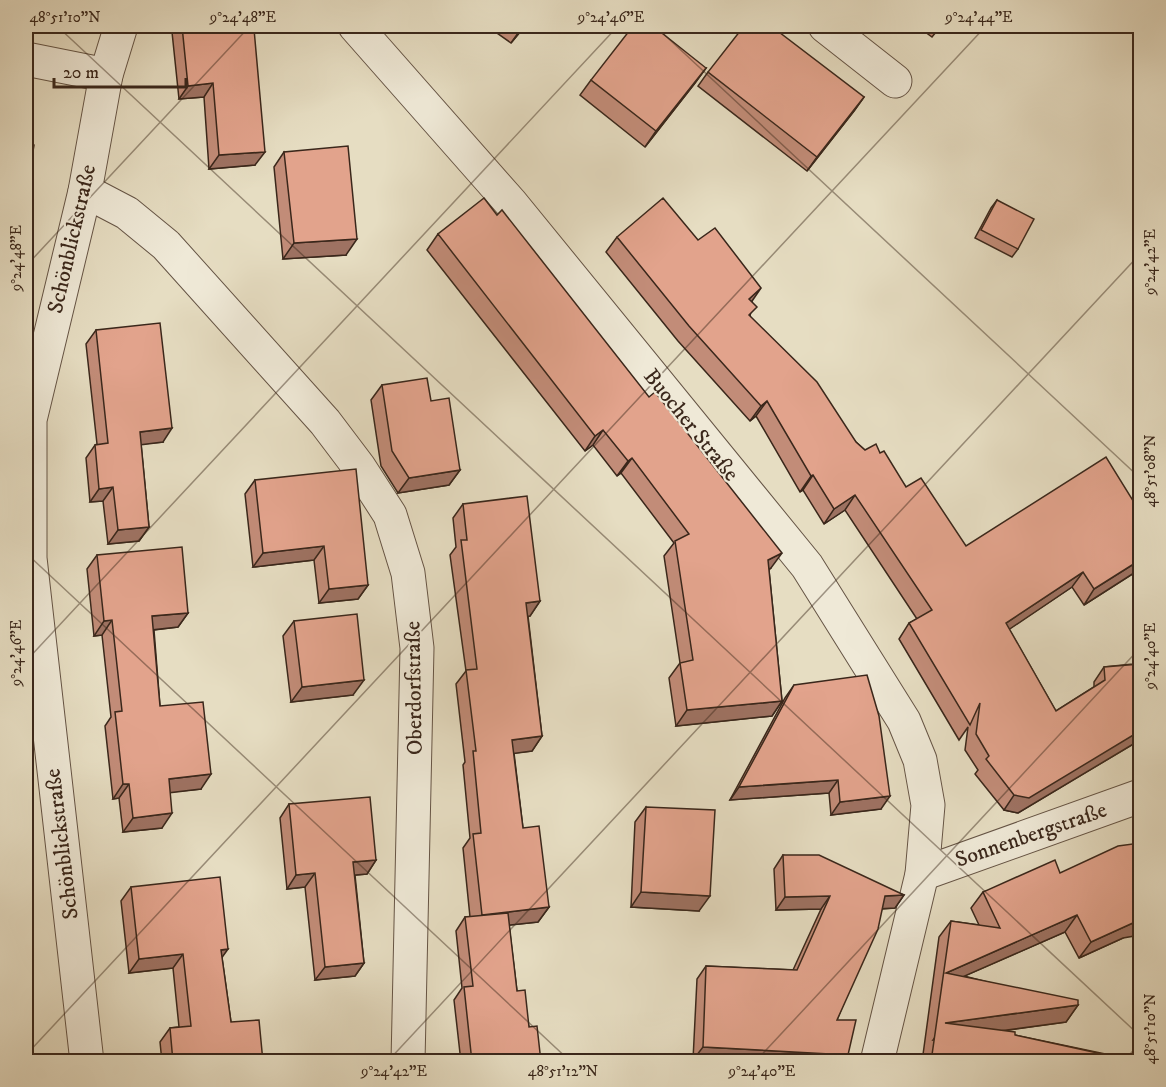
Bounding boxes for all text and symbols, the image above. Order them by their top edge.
text: 48°51'10"N [29,8,101,27]
text: 9°24'48"E [209,8,277,27]
text: 9°24'46"E [577,8,645,27]
text: 9°24'44"E [944,8,1013,27]
scale bar [54,51,186,89]
text: 20 m [63,62,99,84]
street label: Schönblickstraße [42,162,102,316]
text: 9°24'48"E [7,224,26,292]
text: 9°24'42"E [1141,229,1160,296]
street label: Buocher Straße [637,363,745,487]
text: 48°51'08"N [1141,434,1160,508]
text: 9°24'46"E [7,619,26,687]
street label: Oberdorfstraße [399,621,429,755]
text: 9°24'40"E [1141,622,1160,690]
street label: Schönblickstraße [39,767,85,921]
street label: Sonnenbergstraße [952,796,1110,874]
text: 48°51'10"N [1141,993,1160,1065]
text: 9°24'42"E [360,1062,427,1081]
text: 48°51'12"N [528,1062,598,1081]
text: 9°24'40"E [728,1062,796,1081]

